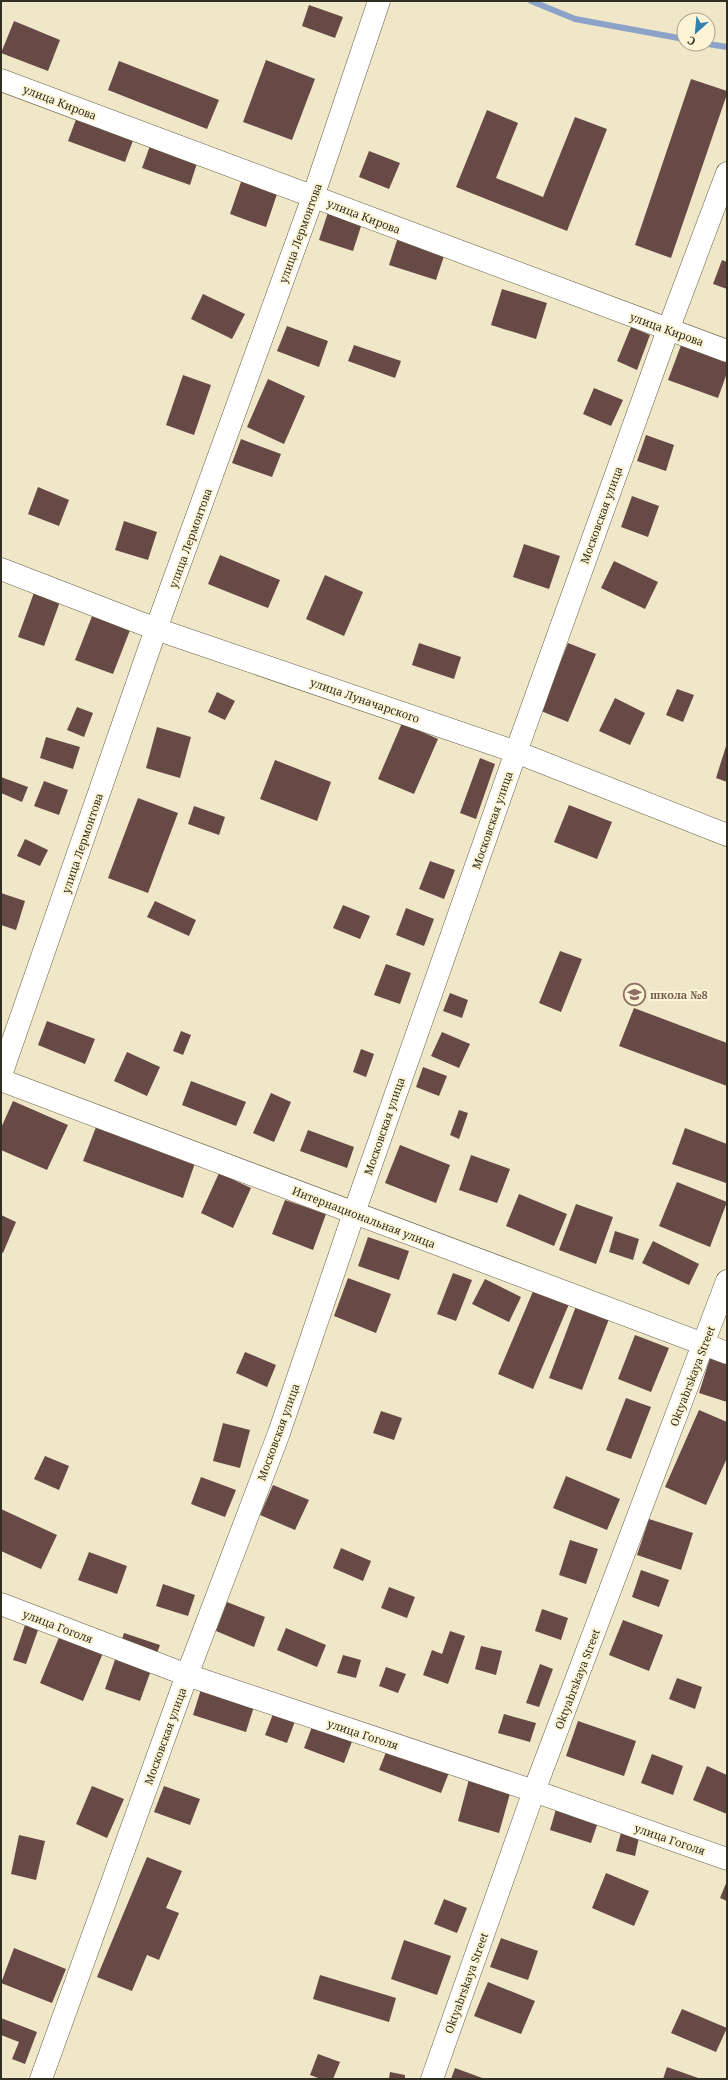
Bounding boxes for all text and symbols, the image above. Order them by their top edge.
north arrow [676,12,716,52]
text: С [685,33,698,50]
street label: улица Кирова [21,81,99,123]
street label: улица Лермонтова [275,181,325,285]
street label: улица Кирова [325,195,403,237]
street label: улица Кирова [628,309,706,349]
street label: Московская улица [576,464,626,566]
street label: улица Лермонтова [165,486,215,590]
street label: улица Луначарского [308,674,422,726]
street label: Московская улица [468,769,516,871]
street label: улица Лермонтова [58,791,106,895]
school or university icon: школа №8 [621,981,647,1007]
place label: школа №8 [650,987,708,1002]
street label: Московская улица [360,1075,408,1177]
street label: Интернациональная улица [290,1183,438,1251]
street label: Oktyabrskaya Street [666,1324,718,1428]
street label: Московская улица [253,1381,303,1483]
street label: улица Гоголя [21,1606,95,1646]
street label: Oktyabrskaya Street [551,1627,603,1731]
street label: Московская улица [140,1685,190,1787]
street label: улица Гоголя [325,1715,401,1753]
street label: улица Гоголя [633,1820,707,1858]
street label: Oktyabrskaya Street [441,1930,491,2035]

